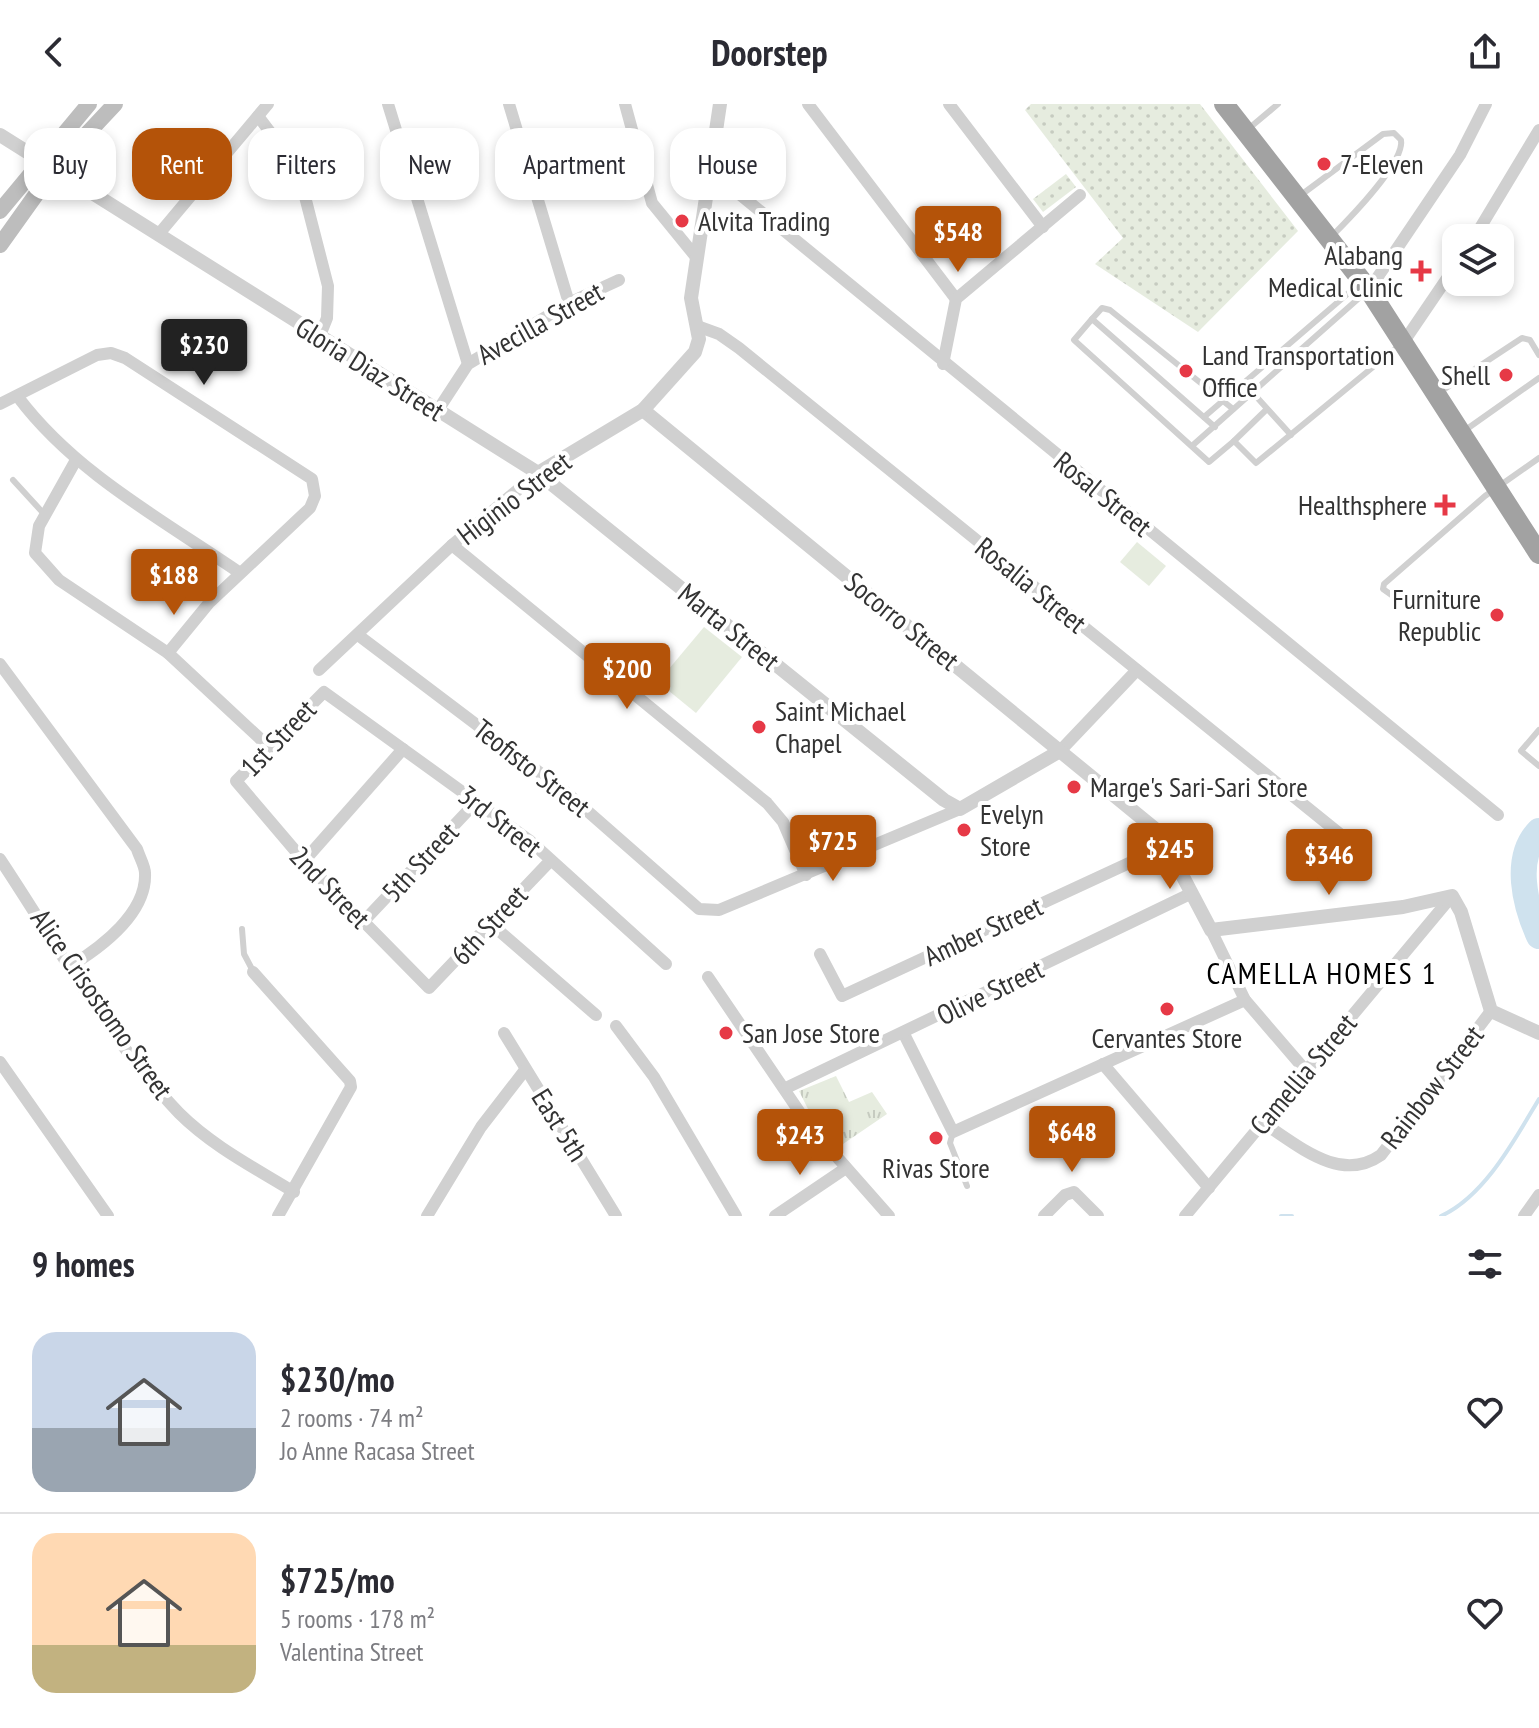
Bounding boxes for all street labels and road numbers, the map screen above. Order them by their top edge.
street label: Avecilla Street [470,273,610,372]
street label: Gloria Diaz Street [289,308,452,429]
street label: Higinio Street [449,442,578,553]
street label: Rosal Street [1047,443,1160,545]
street label: Rosalia Street [968,528,1095,641]
street label: Socorro Street [837,563,967,678]
street label: Marta Street [671,574,788,679]
street label: 1st Street [232,691,324,784]
street label: Teofisto Street [466,710,598,825]
street label: 3rd Street [451,776,550,865]
street label: 5th Street [373,814,466,910]
street label: 2nd Street [282,838,379,936]
street label: 6th Street [442,877,535,973]
street label: Amber Street [918,887,1048,974]
street label: Alice Crisostomo Street [23,901,182,1106]
street label: Olive Street [930,950,1050,1033]
street label: Camellia Street [1241,1005,1364,1142]
street label: Rainbow Street [1372,1017,1492,1156]
street label: East 5th [524,1081,597,1168]

